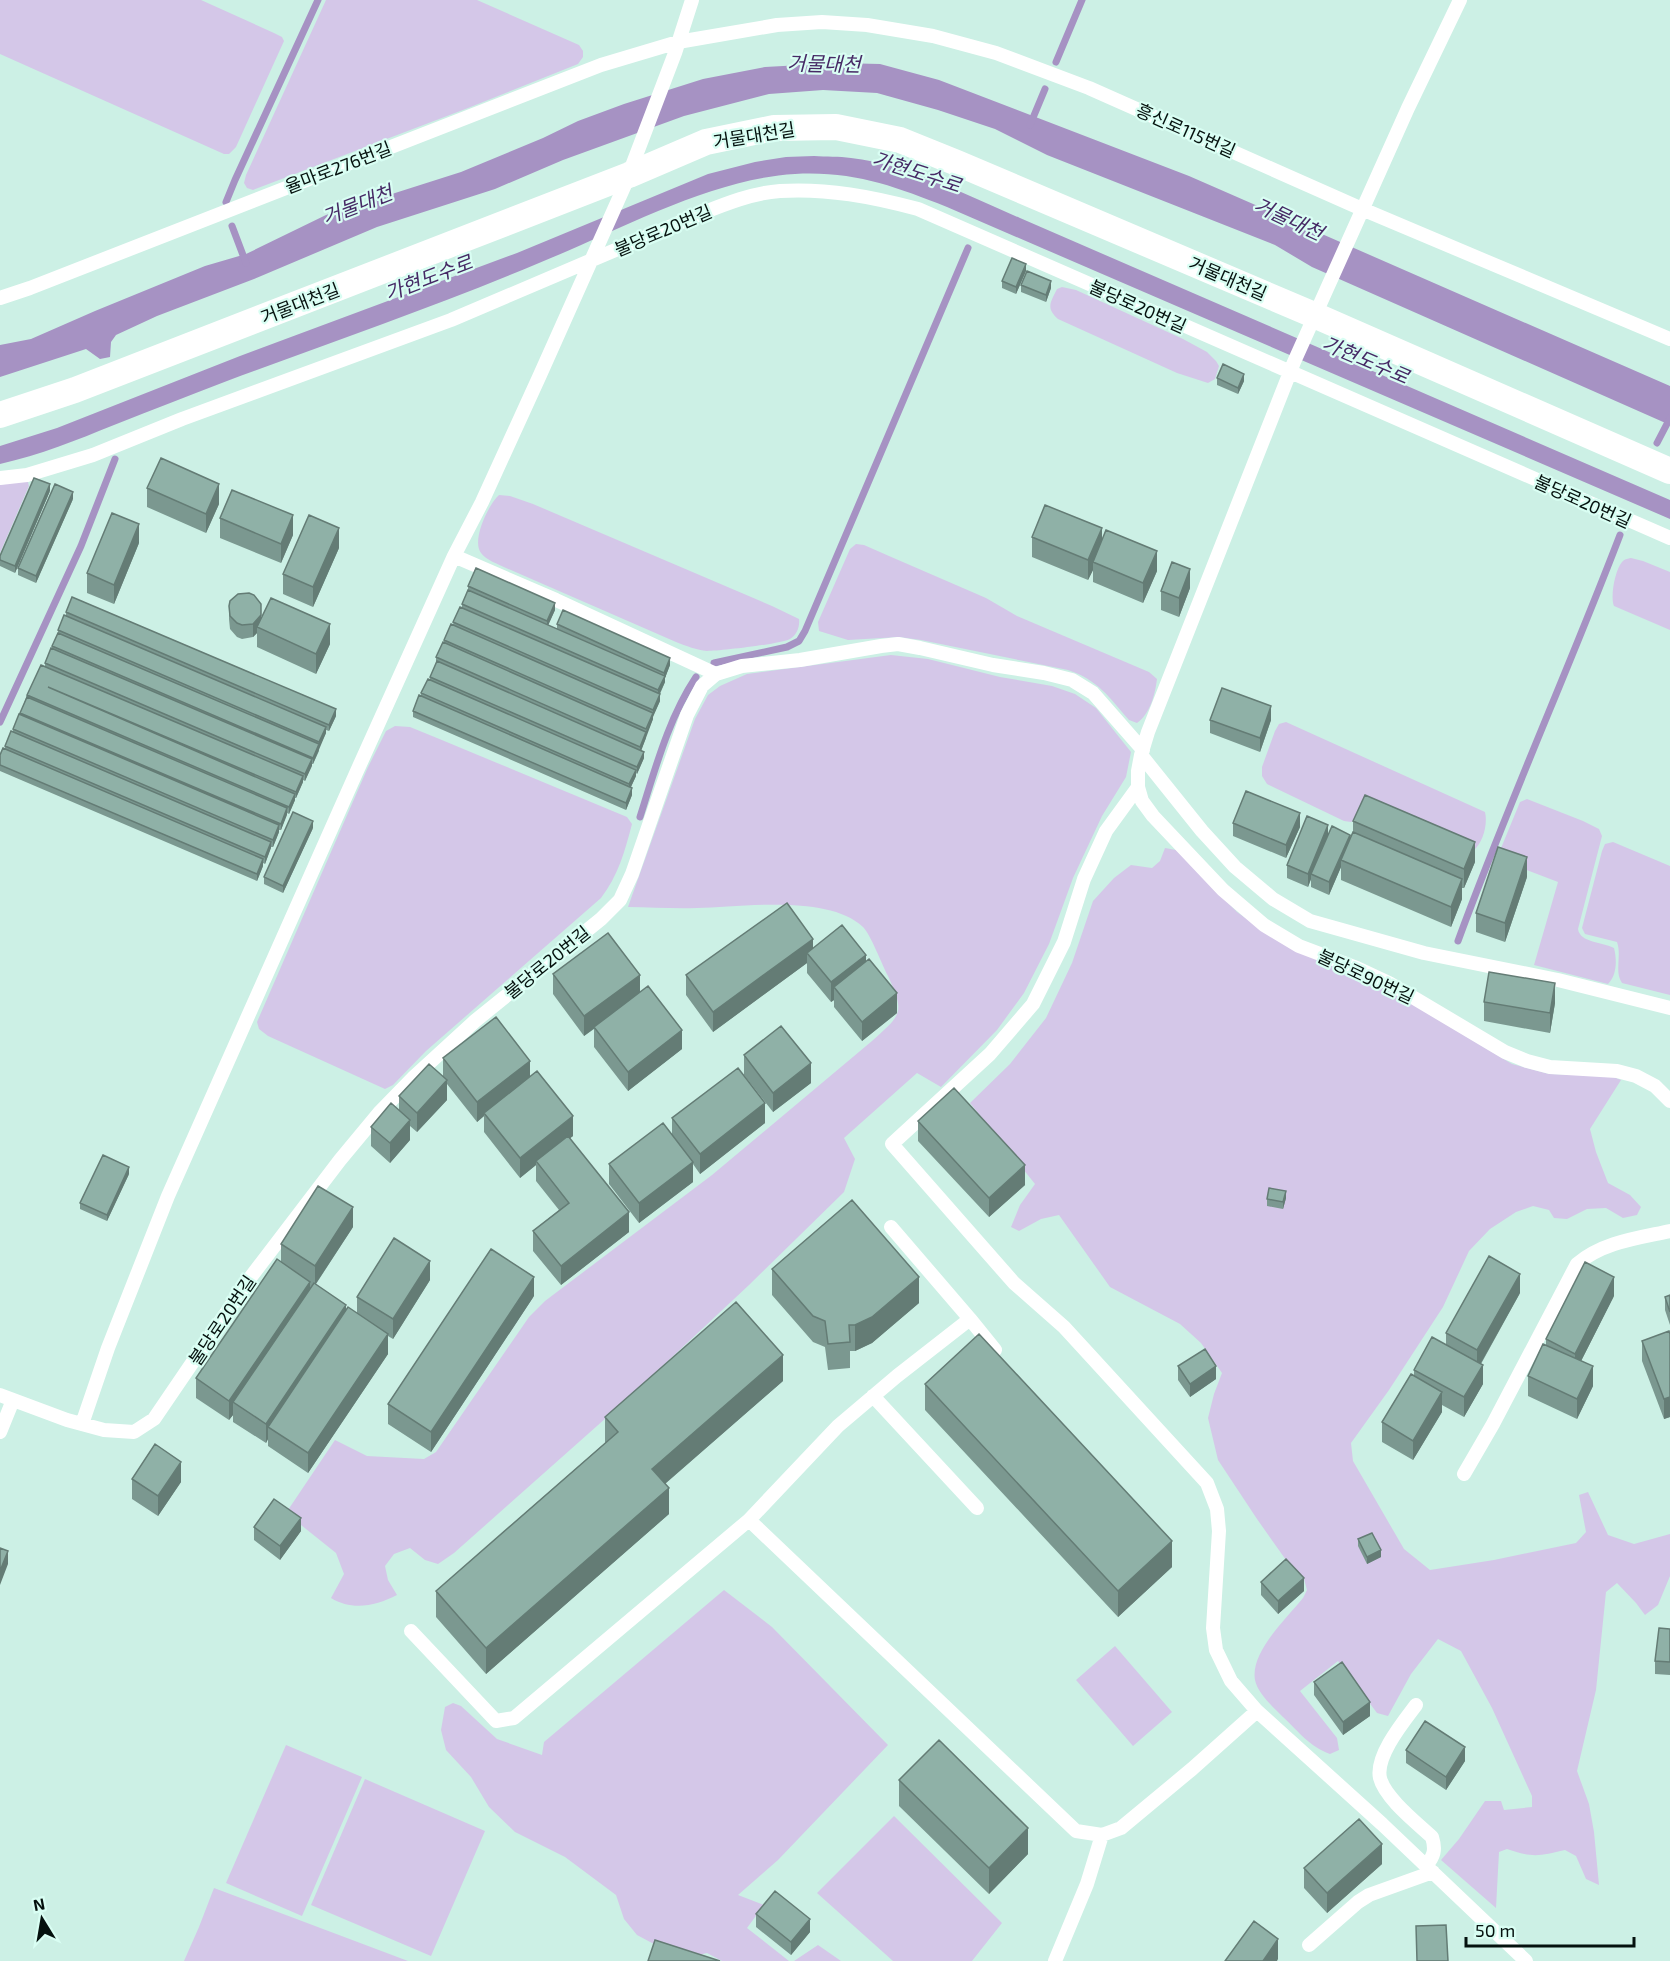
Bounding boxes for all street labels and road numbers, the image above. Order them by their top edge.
street label: 흥신로115번길 [1133,98,1239,162]
street label: 거물대천길 [711,118,797,152]
street label: 율마로276번길 [282,137,394,197]
street label: 불당로20번길 [611,200,715,260]
street label: 거물대천길 [1186,252,1270,304]
street label: 불당로20번길 [1086,275,1190,337]
street label: 거물대천길 [257,278,343,328]
street label: 불당로20번길 [1531,470,1635,532]
street label: 불당로20번길 [500,921,594,1003]
street label: 불당로90번길 [1314,944,1418,1008]
street label: 불당로20번길 [184,1271,260,1369]

